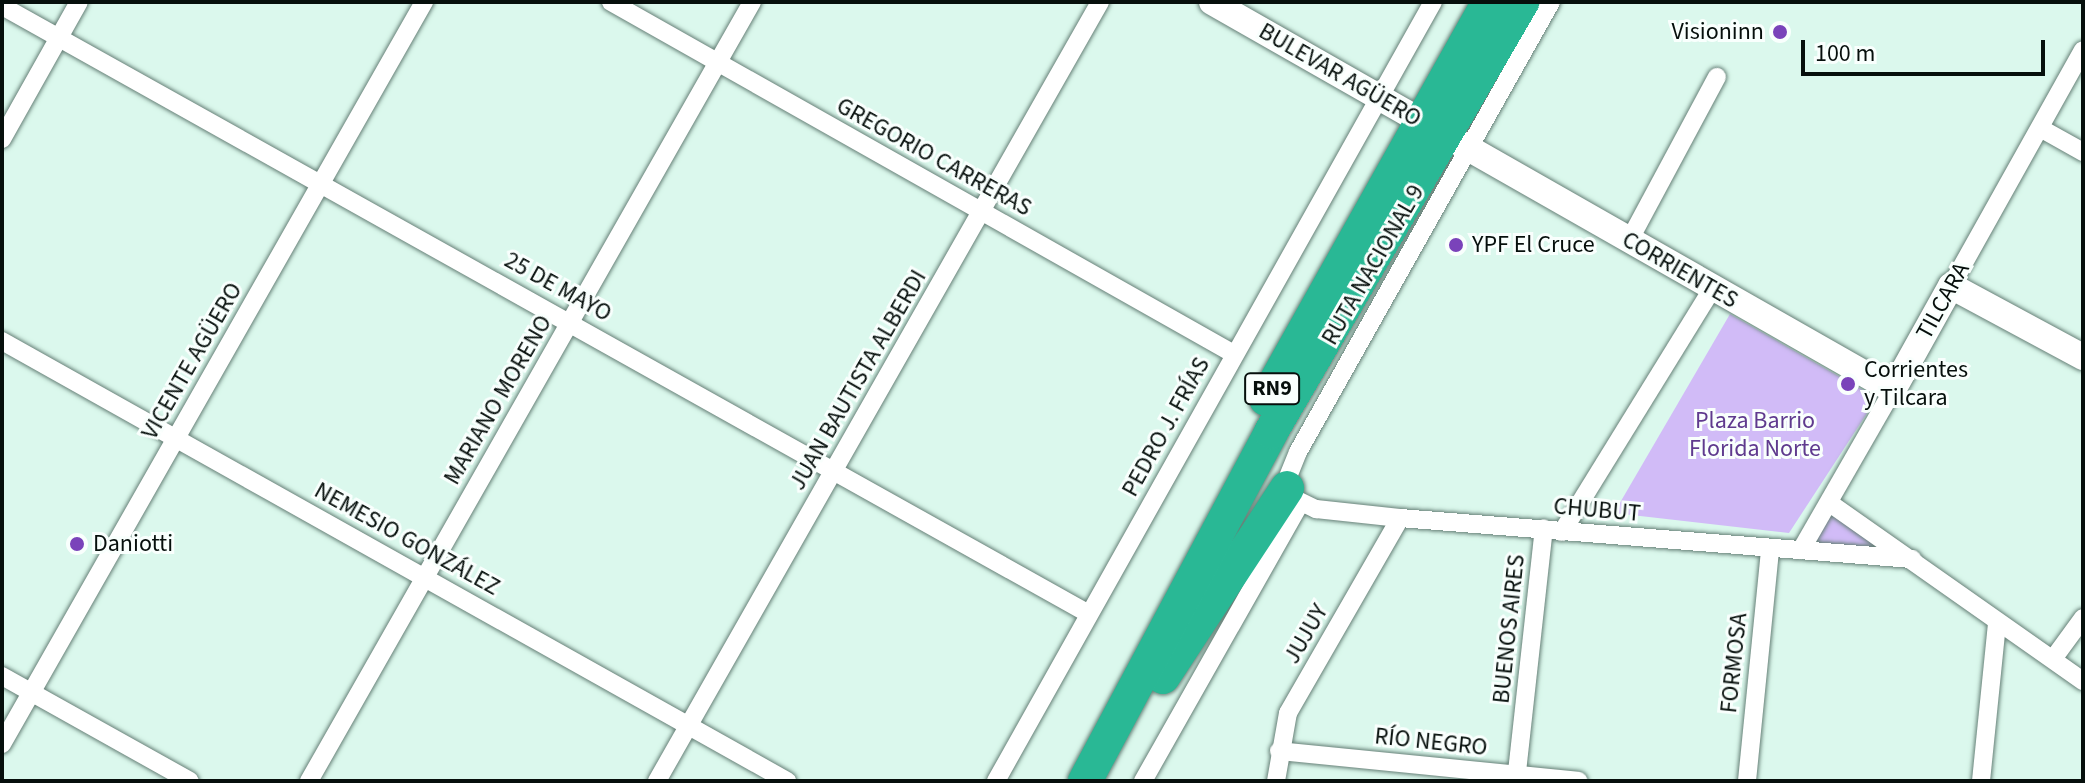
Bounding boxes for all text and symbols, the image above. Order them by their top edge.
street label: BULEVAR AGÜERO [1254,17,1426,133]
place label: Visioninn [1671,18,1764,46]
marker: Visioninn [1771,23,1789,41]
scale bar [1805,24,2049,74]
text: 100 m [1815,36,1875,71]
street label: GREGORIO CARRERAS [831,91,1037,223]
street label: RUTA NACIONAL 9 [1316,180,1430,350]
street label: CORRIENTES [1617,225,1743,315]
place label: YPF El Cruce [1472,231,1595,259]
marker: YPF El Cruce [1447,236,1465,254]
street label: 25 DE MAYO [499,246,617,328]
street label: TILCARA [1910,257,1976,345]
street label: JUAN BAUTISTA ALBERDI [783,265,933,495]
street label: VICENTE AGÜERO [135,278,249,444]
street label: MARIANO MORENO [438,310,558,490]
street label: PEDRO J. FRÍAS [1116,352,1216,502]
place label: Corrientes y Tilcara [1864,356,1968,412]
road number: RN9 [1244,371,1300,407]
marker: Corrientes y Tilcara [1839,375,1857,393]
park label: Plaza Barrio Florida Norte [1689,407,1821,463]
street label: NEMESIO GONZÁLEZ [309,476,505,602]
street label: CHUBUT [1552,492,1642,528]
place label: Daniotti [93,530,173,558]
marker: Daniotti [68,535,86,553]
street label: BUENOS AIRES [1487,553,1531,705]
street label: JUJUY [1278,599,1334,669]
street label: FORMOSA [1714,612,1754,714]
street label: RÍO NEGRO [1373,722,1489,762]

